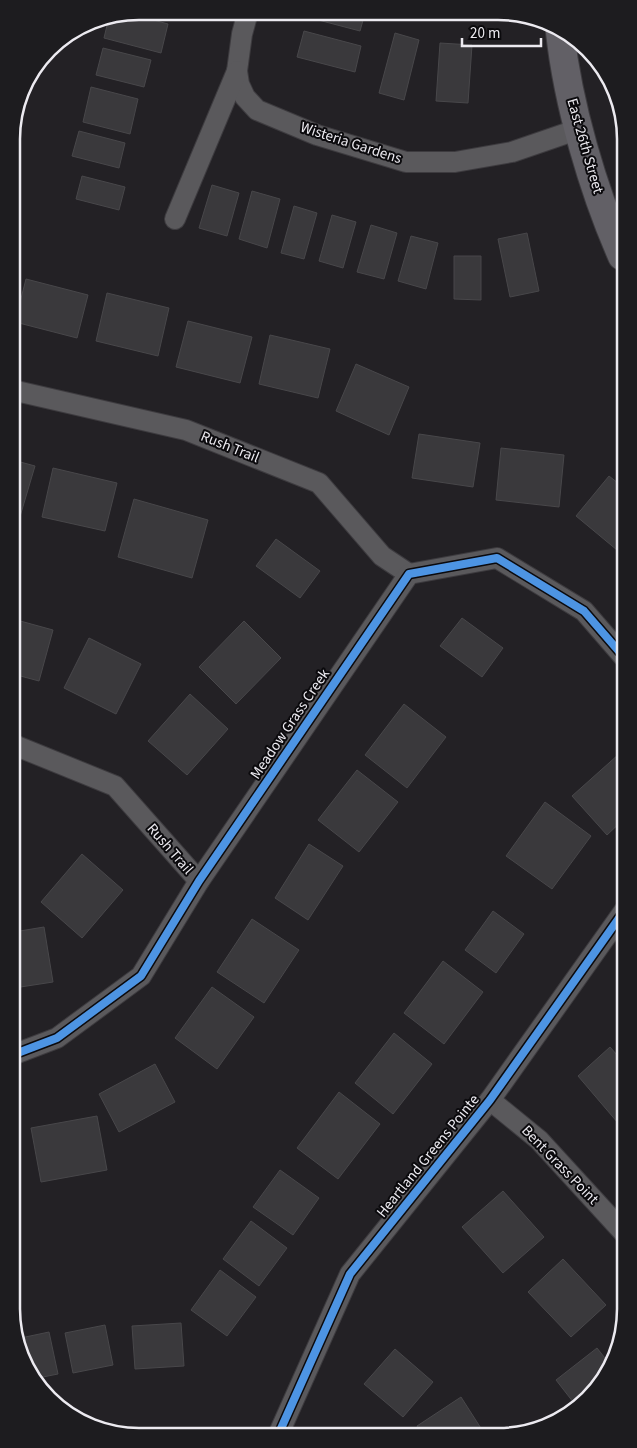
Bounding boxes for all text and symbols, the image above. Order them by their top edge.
scale bar [462,15,541,47]
text: 20 m [470,23,500,44]
street label: East 26th Street [561,96,609,196]
street label: Wisteria Gardens [298,117,404,169]
street label: Rush Trail [198,426,263,468]
street label: Meadow Grass Creek [245,664,335,783]
street label: Rush Trail [142,819,198,879]
street label: Heartland Greens Pointe [372,1090,484,1222]
street label: Bent Grass Point [517,1121,603,1209]

